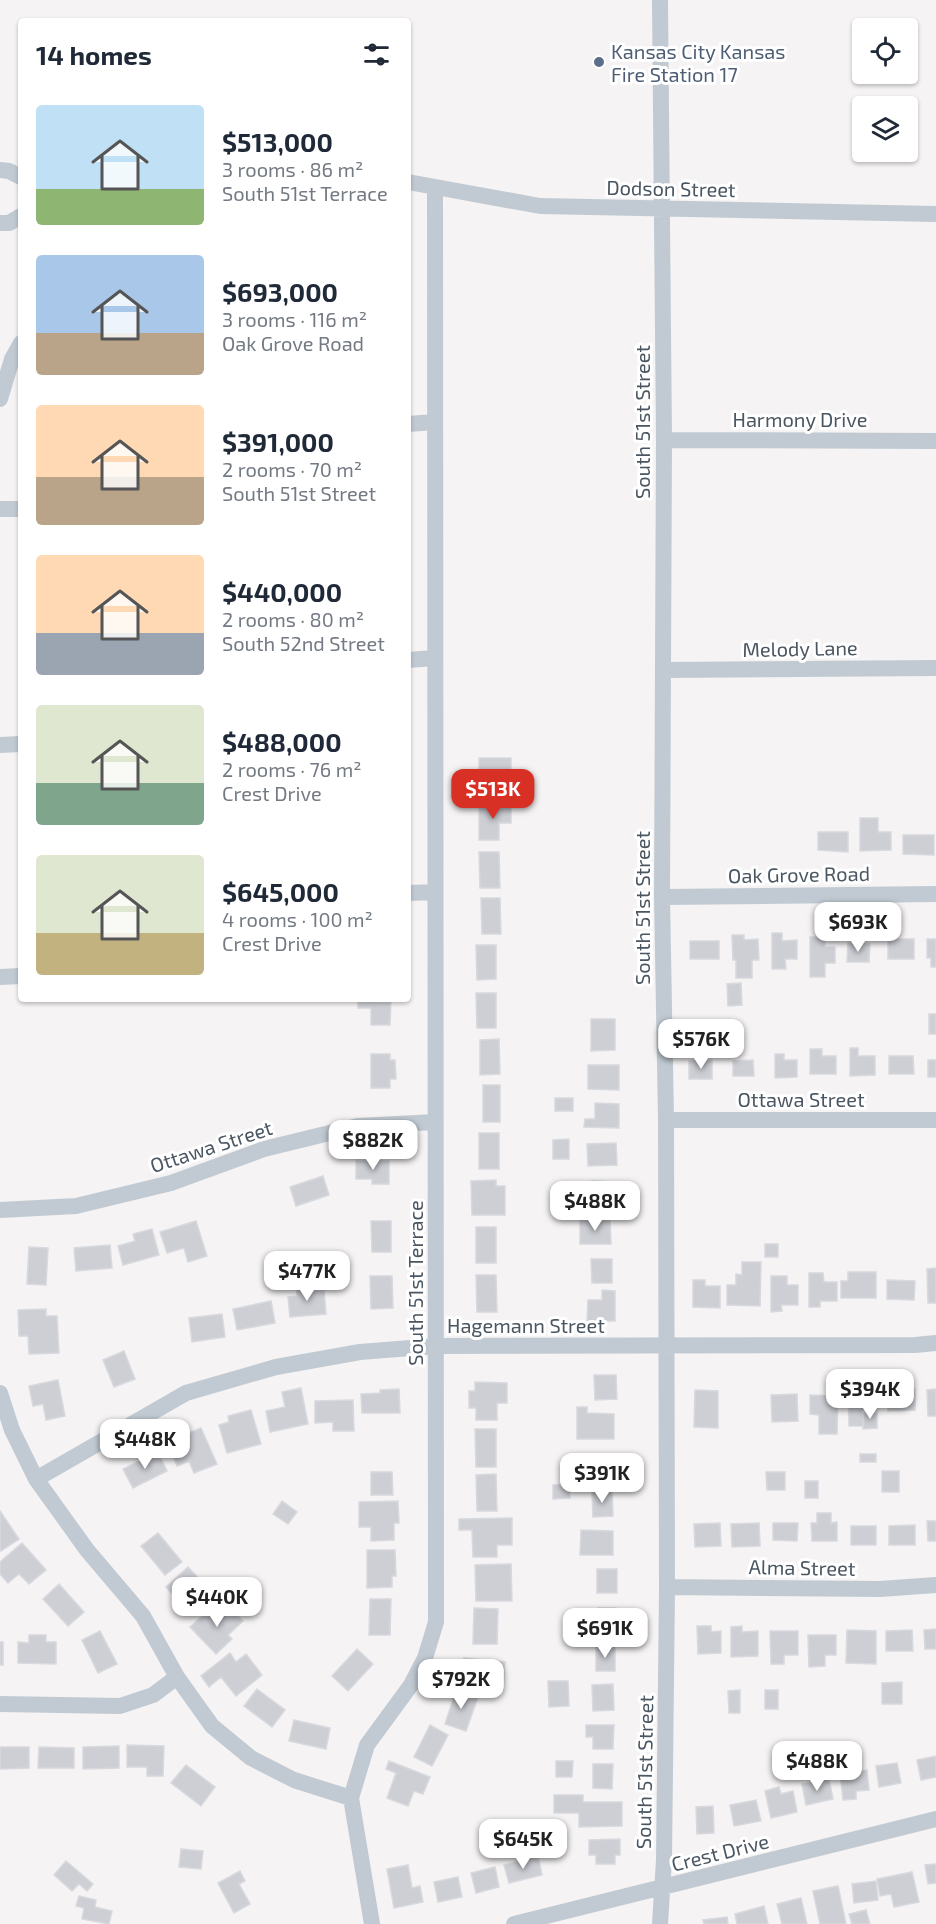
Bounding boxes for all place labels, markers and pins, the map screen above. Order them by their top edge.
place label: Kansas City Kansas Fire Station 17 [611,39,785,86]
marker: Kansas City Kansas Fire Station 17 [592,55,606,69]
pin: $513K [451,769,535,820]
pin: $693K [816,902,900,953]
pin: $576K [659,1019,743,1070]
pin: $882K [331,1120,415,1171]
pin: $488K [553,1181,637,1232]
pin: $477K [265,1251,349,1302]
pin: $394K [828,1369,912,1420]
pin: $448K [103,1419,187,1470]
pin: $391K [560,1453,644,1504]
pin: $440K [175,1577,259,1628]
pin: $691K [563,1608,647,1659]
pin: $792K [419,1659,503,1710]
pin: $488K [775,1741,859,1792]
pin: $645K [481,1819,565,1870]

